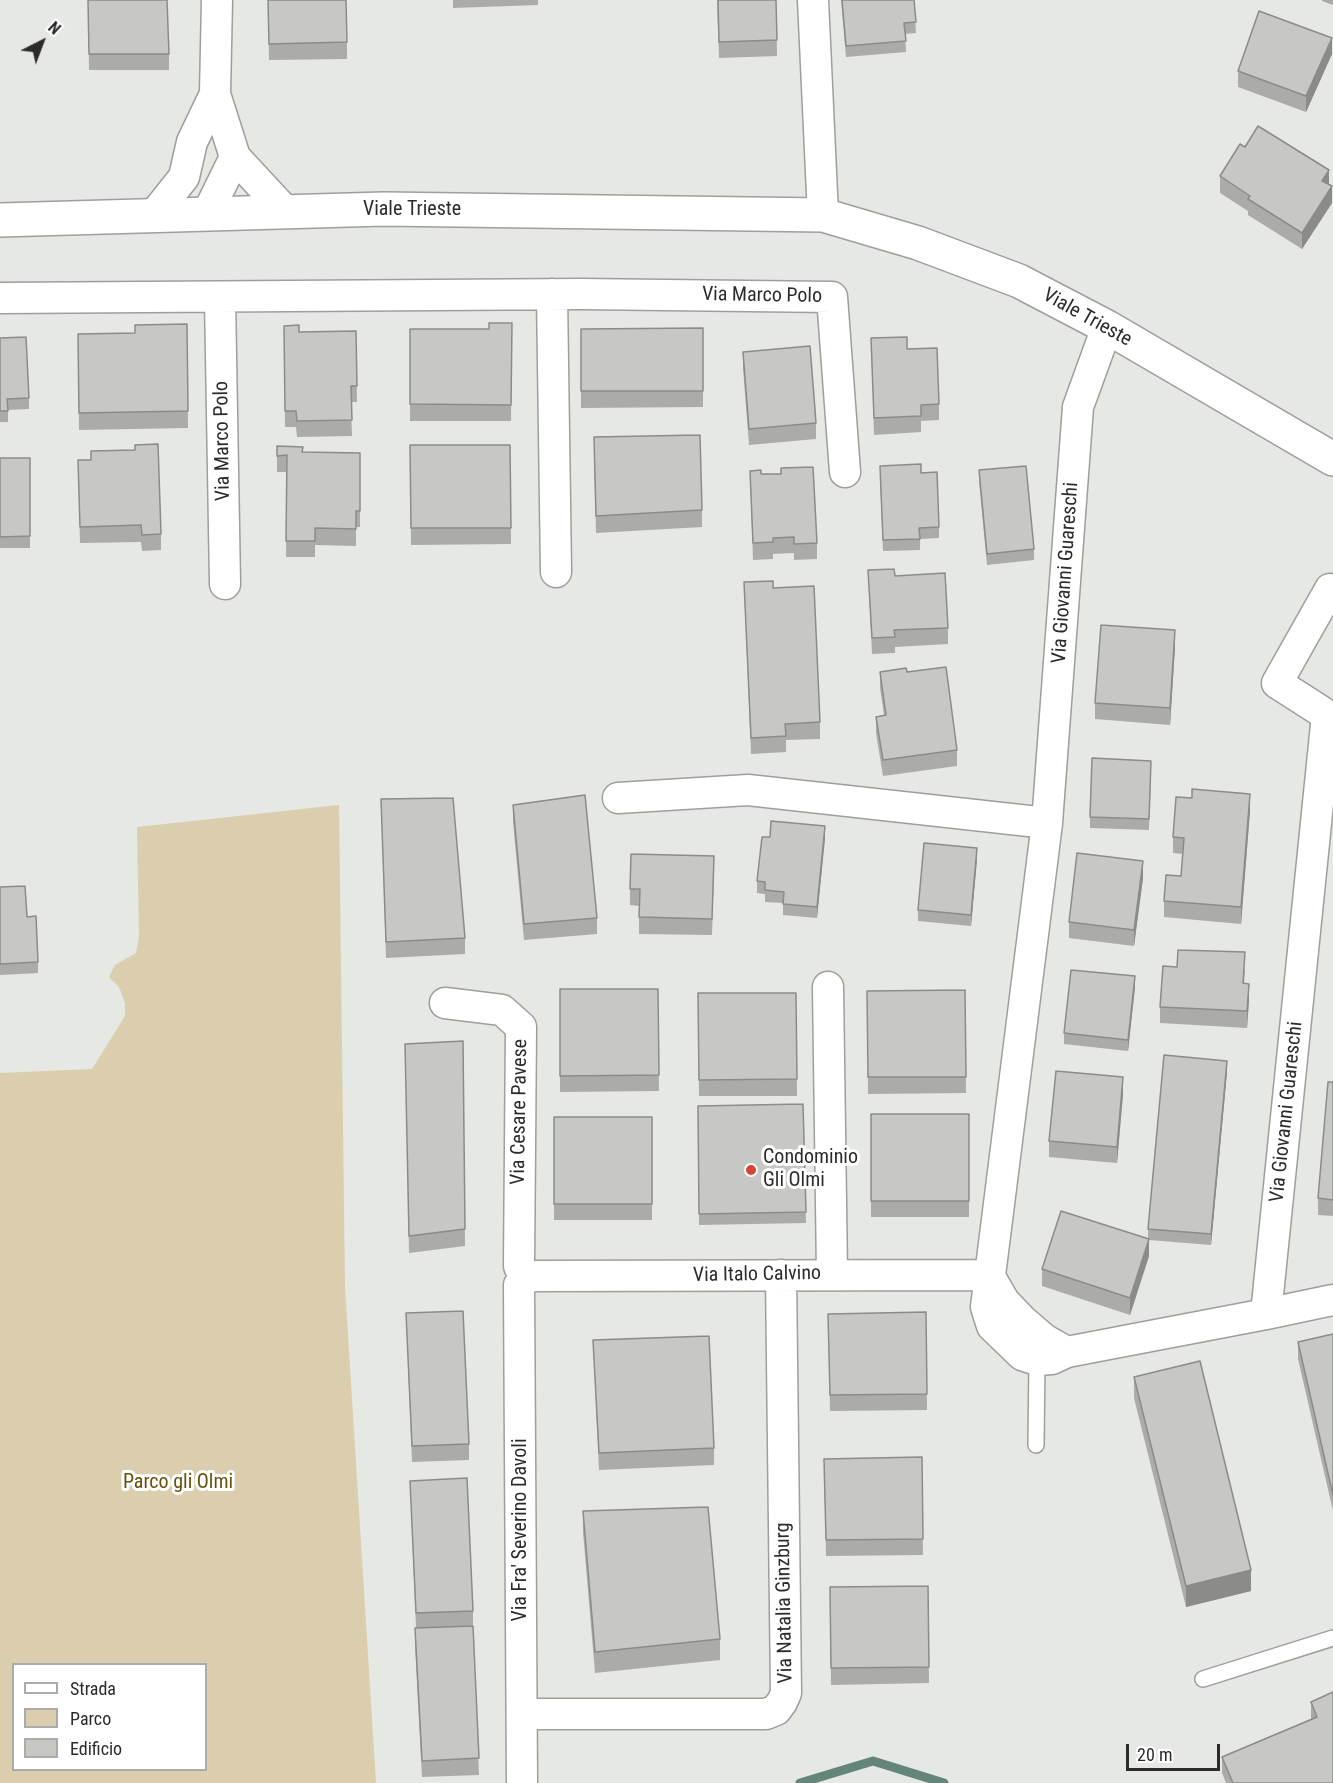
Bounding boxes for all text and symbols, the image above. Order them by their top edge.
north arrow [12,12,72,72]
text: N [44,18,64,39]
street label: Viale Trieste [363,198,461,222]
street label: Via Marco Polo [702,283,822,309]
street label: Viale Trieste [1038,284,1136,352]
street label: Via Marco Polo [210,381,236,501]
street label: Via Giovanni Guareschi [1048,482,1084,664]
street label: Via Giovanni Guareschi [1266,1020,1308,1204]
street label: Via Cesare Pavese [507,1039,533,1185]
place label: Condominio Gli Olmi [763,1146,858,1193]
marker: Condominio Gli Olmi [744,1163,758,1177]
street label: Via Italo Calvino [693,1262,821,1288]
street label: Via Fra' Severino Davoli [509,1439,533,1621]
park label: Parco gli Olmi [123,1471,233,1495]
street label: Via Natalia Ginzburg [772,1522,798,1684]
legend [12,1663,207,1771]
text: Strada [70,1678,116,1699]
text: Parco [70,1708,111,1729]
scale bar [1129,1732,1224,1770]
text: Edificio [70,1738,122,1759]
text: 20 m [1137,1744,1172,1765]

